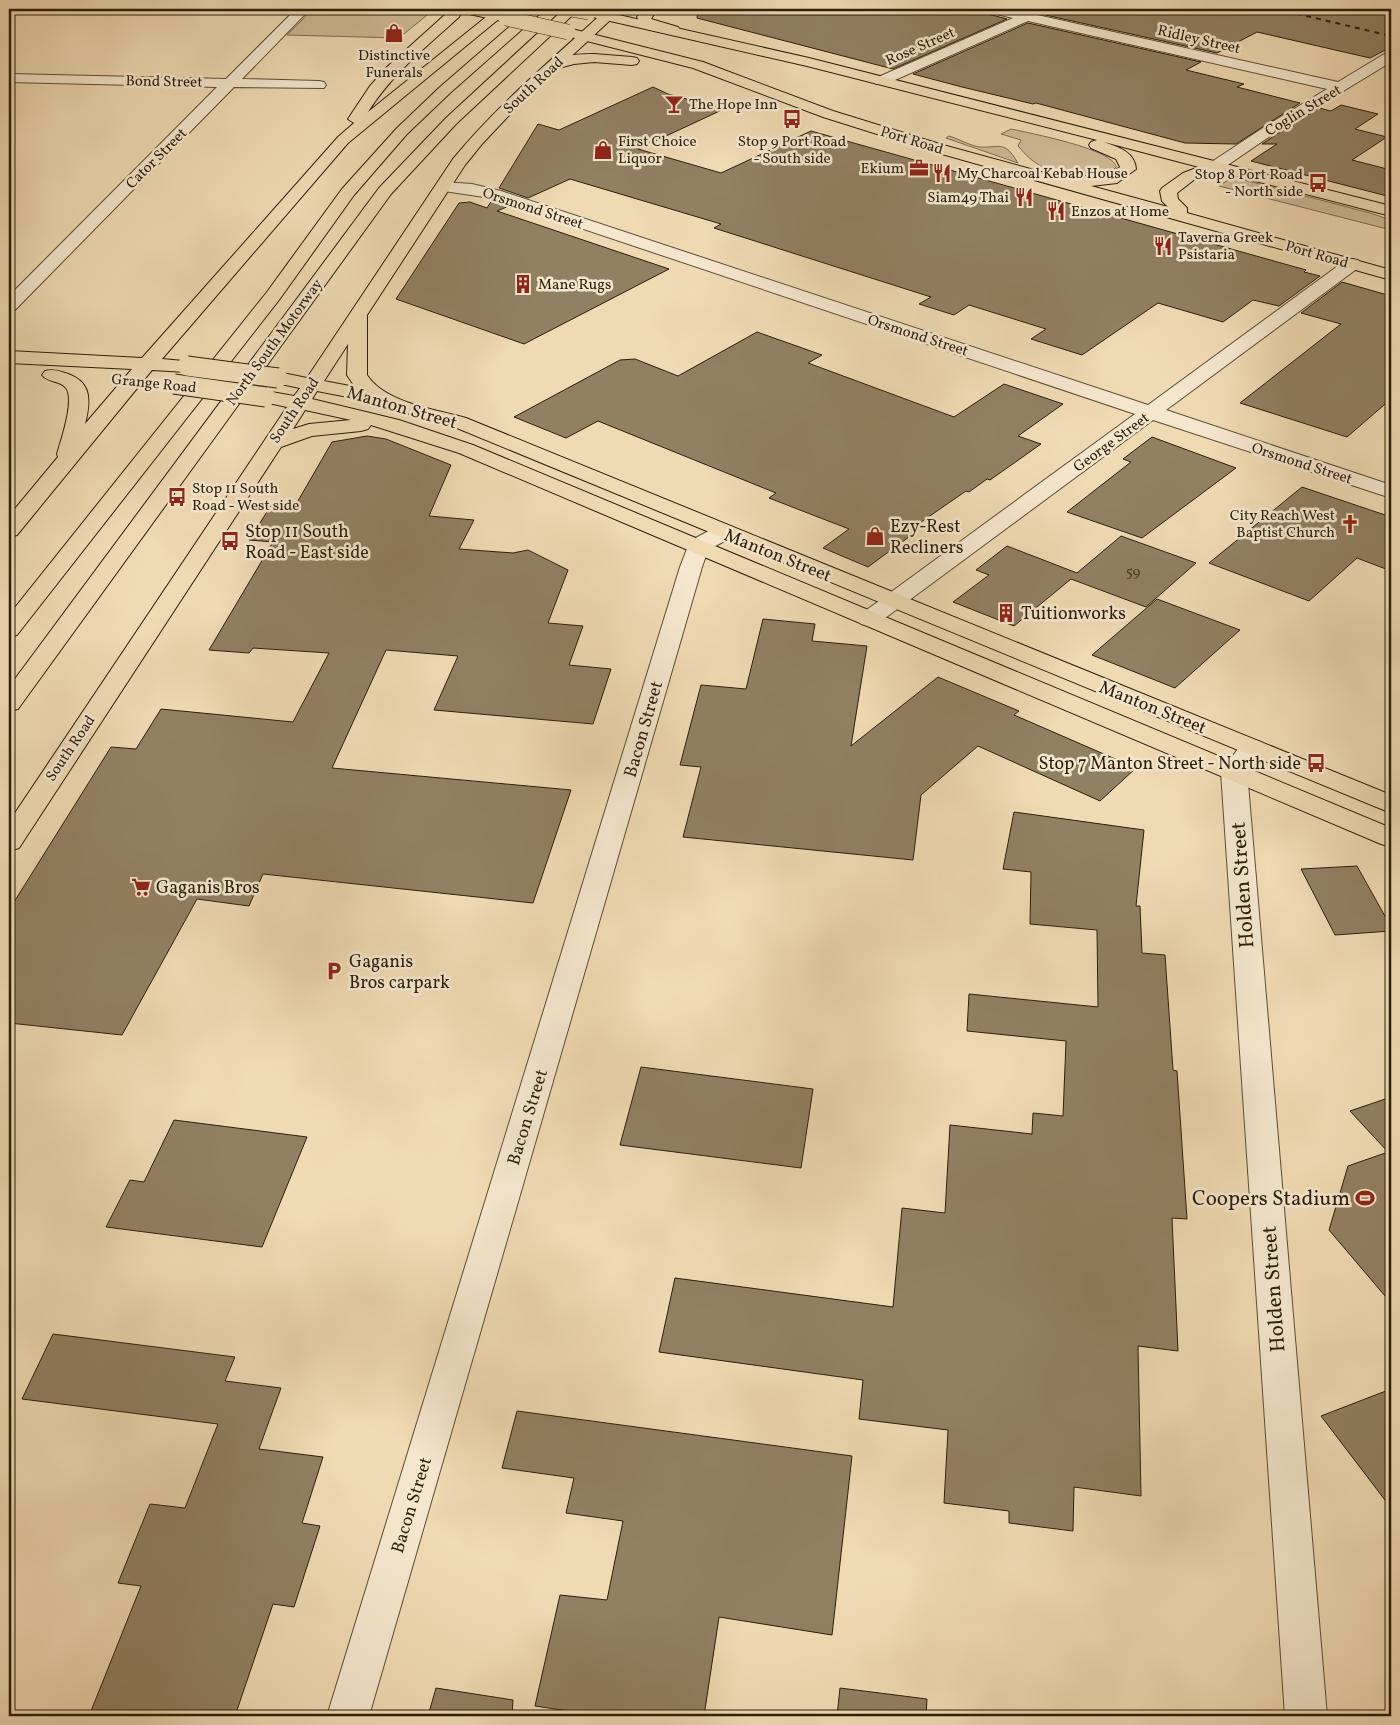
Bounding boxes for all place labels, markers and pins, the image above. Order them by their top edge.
shop icon: Distinctive Funerals [383,22,405,44]
place label: Distinctive Funerals [358,46,430,84]
bar icon: The Hope Inn [663,93,685,115]
place label: The Hope Inn [689,95,778,116]
bus stop icon: Stop 9 Port Road - South side [781,108,803,130]
place label: First Choice Liquor [618,132,697,170]
place label: Stop 9 Port Road - South side [738,132,846,170]
shop icon: First Choice Liquor [592,139,614,161]
office icon: Ekium [908,157,930,179]
place label: Ekium [861,159,904,180]
restaurant icon: My Charcoal Kebab House [931,162,953,184]
place label: My Charcoal Kebab House [957,164,1128,185]
place label: Stop 8 Port Road - North side [1195,165,1303,203]
bus stop icon: Stop 8 Port Road - North side [1307,172,1329,194]
restaurant icon: Siam49 Thai [1013,186,1035,208]
place label: Siam49 Thai [927,188,1009,209]
restaurant icon: Enzos at Home [1045,200,1067,222]
place label: Enzos at Home [1071,202,1169,223]
place label: Taverna Greek Psistaria [1178,228,1273,266]
restaurant icon: Taverna Greek Psistaria [1152,235,1174,257]
building icon: Mane Rugs [512,273,534,295]
place label: Mane Rugs [538,275,611,296]
place label: Stop 11 South Road - West side [192,479,299,517]
bus stop icon: Stop 11 South Road - West side [166,486,188,508]
place label: City Reach West Baptist Church [1230,506,1335,544]
church icon: City Reach West Baptist Church [1339,513,1361,535]
place label: Ezy-Rest Recliners [890,515,963,561]
place label: Stop 11 South Road - East side [245,520,369,566]
shop icon: Ezy-Rest Recliners [864,525,886,547]
bus stop icon: Stop 11 South Road - East side [219,530,241,552]
building icon: Tuitionworks [995,602,1017,624]
place label: Tuitionworks [1021,602,1126,627]
place label: Stop 7 Manton Street - North side [1038,752,1301,777]
bus stop icon: Stop 7 Manton Street - North side [1305,752,1327,774]
supermarket icon: Gaganis Bros [130,876,152,898]
place label: Gaganis Bros [156,876,260,901]
place label: Gaganis Bros carpark [349,950,450,996]
parking icon: Gaganis Bros carpark [323,960,345,982]
place label: Coopers Stadium [1192,1185,1350,1214]
sports icon: Coopers Stadium [1354,1187,1376,1209]

